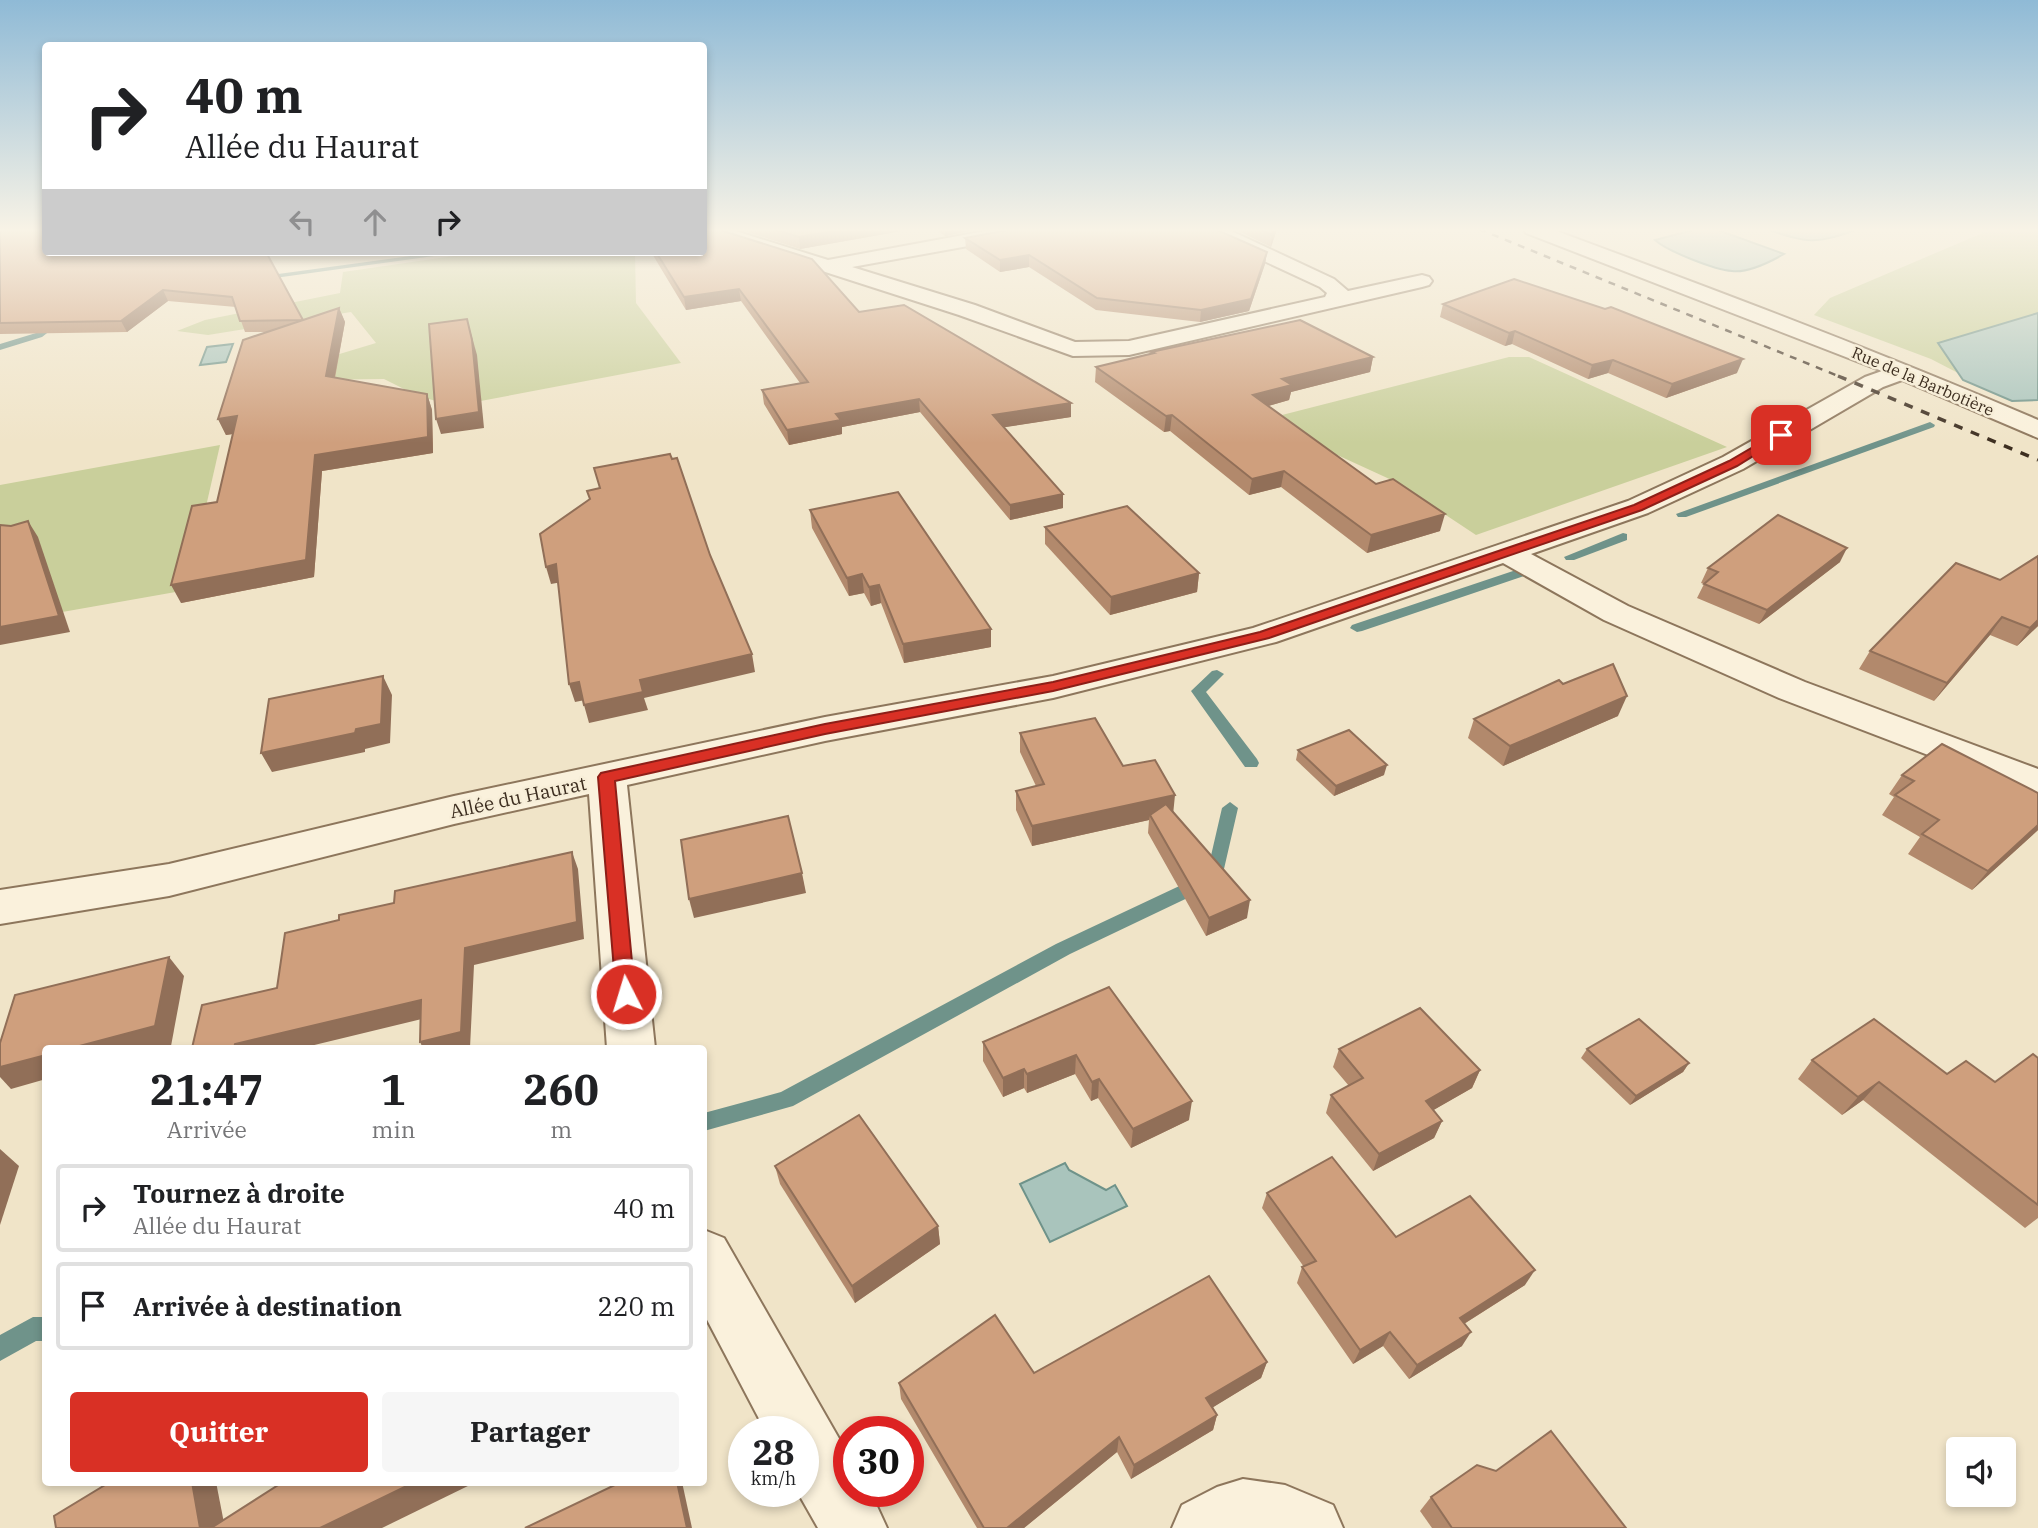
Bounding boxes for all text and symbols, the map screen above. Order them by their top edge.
text: 40 m [185,63,303,126]
icon: right [70,70,161,161]
text: Allée du Haurat [185,125,419,167]
icon: left [283,203,321,241]
icon: ahead [356,203,394,241]
icon: right [429,203,467,241]
street label: Rue de la Barbotière [1849,342,1997,420]
pin [1751,405,1811,465]
icon: arrive [1762,416,1800,454]
street label: Allée du Haurat [448,771,589,823]
position arrow [589,957,663,1031]
text: 21:47 [150,1062,264,1117]
text: 1 [381,1062,406,1117]
text: 260 [523,1062,599,1117]
text: Arrivée [167,1114,247,1144]
text: min [372,1114,415,1144]
text: m [550,1114,572,1144]
text: Tournez à droite [133,1176,345,1210]
icon: right [74,1189,112,1227]
text: 40 m [613,1191,675,1225]
text: Allée du Haurat [133,1210,301,1240]
icon: arrive [74,1287,112,1325]
text: Arrivée à destination [133,1289,402,1323]
text: 220 m [597,1289,675,1323]
button: Quitter [70,1392,368,1472]
button: Partager [382,1392,679,1472]
speed limit sign: 30 [833,1416,924,1507]
text: 28 [752,1429,795,1475]
map controls [1946,1437,2016,1507]
button: sound [1946,1437,2016,1507]
text: km/h [751,1467,796,1490]

